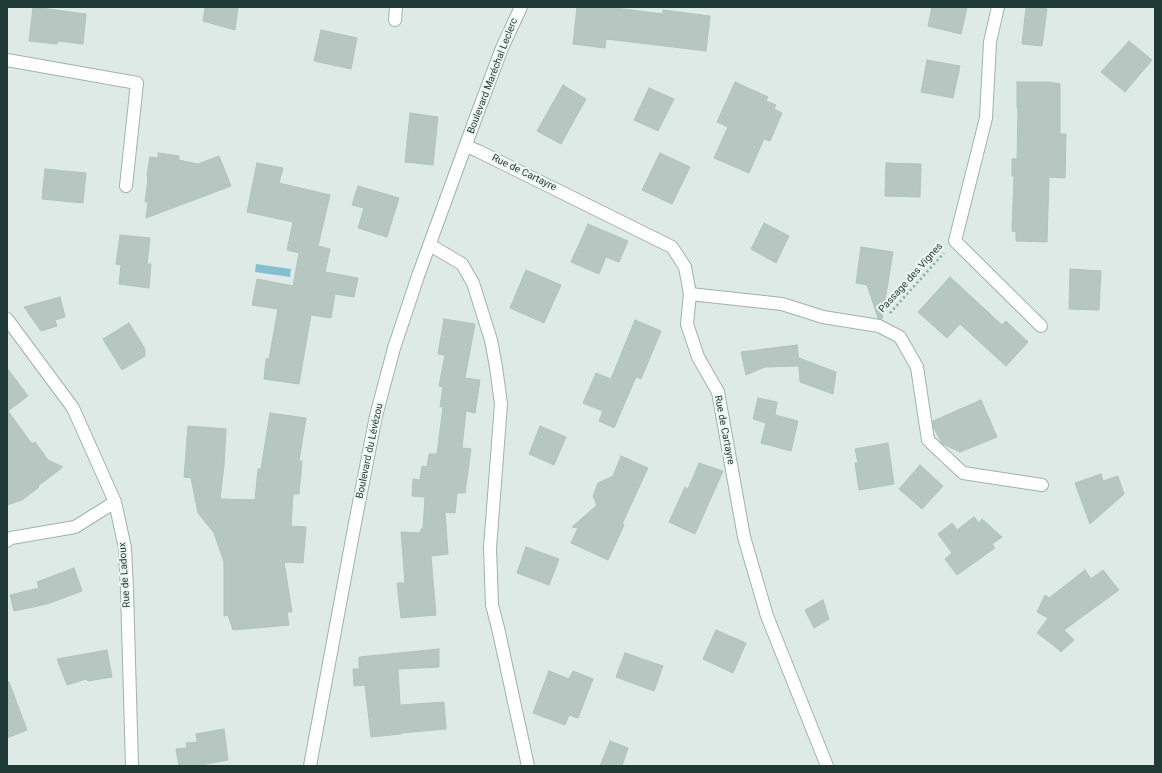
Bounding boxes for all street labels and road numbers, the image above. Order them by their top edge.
street label: Boulevard Maréchal Leclerc [465,17,521,135]
street label: Rue de Cartayre [490,152,558,194]
street label: Passage des Vignes [876,241,946,315]
street label: Rue de Cartayre [711,394,737,466]
street label: Boulevard du Lévézou [354,402,386,500]
street label: Rue de Ladoux [117,542,133,608]

